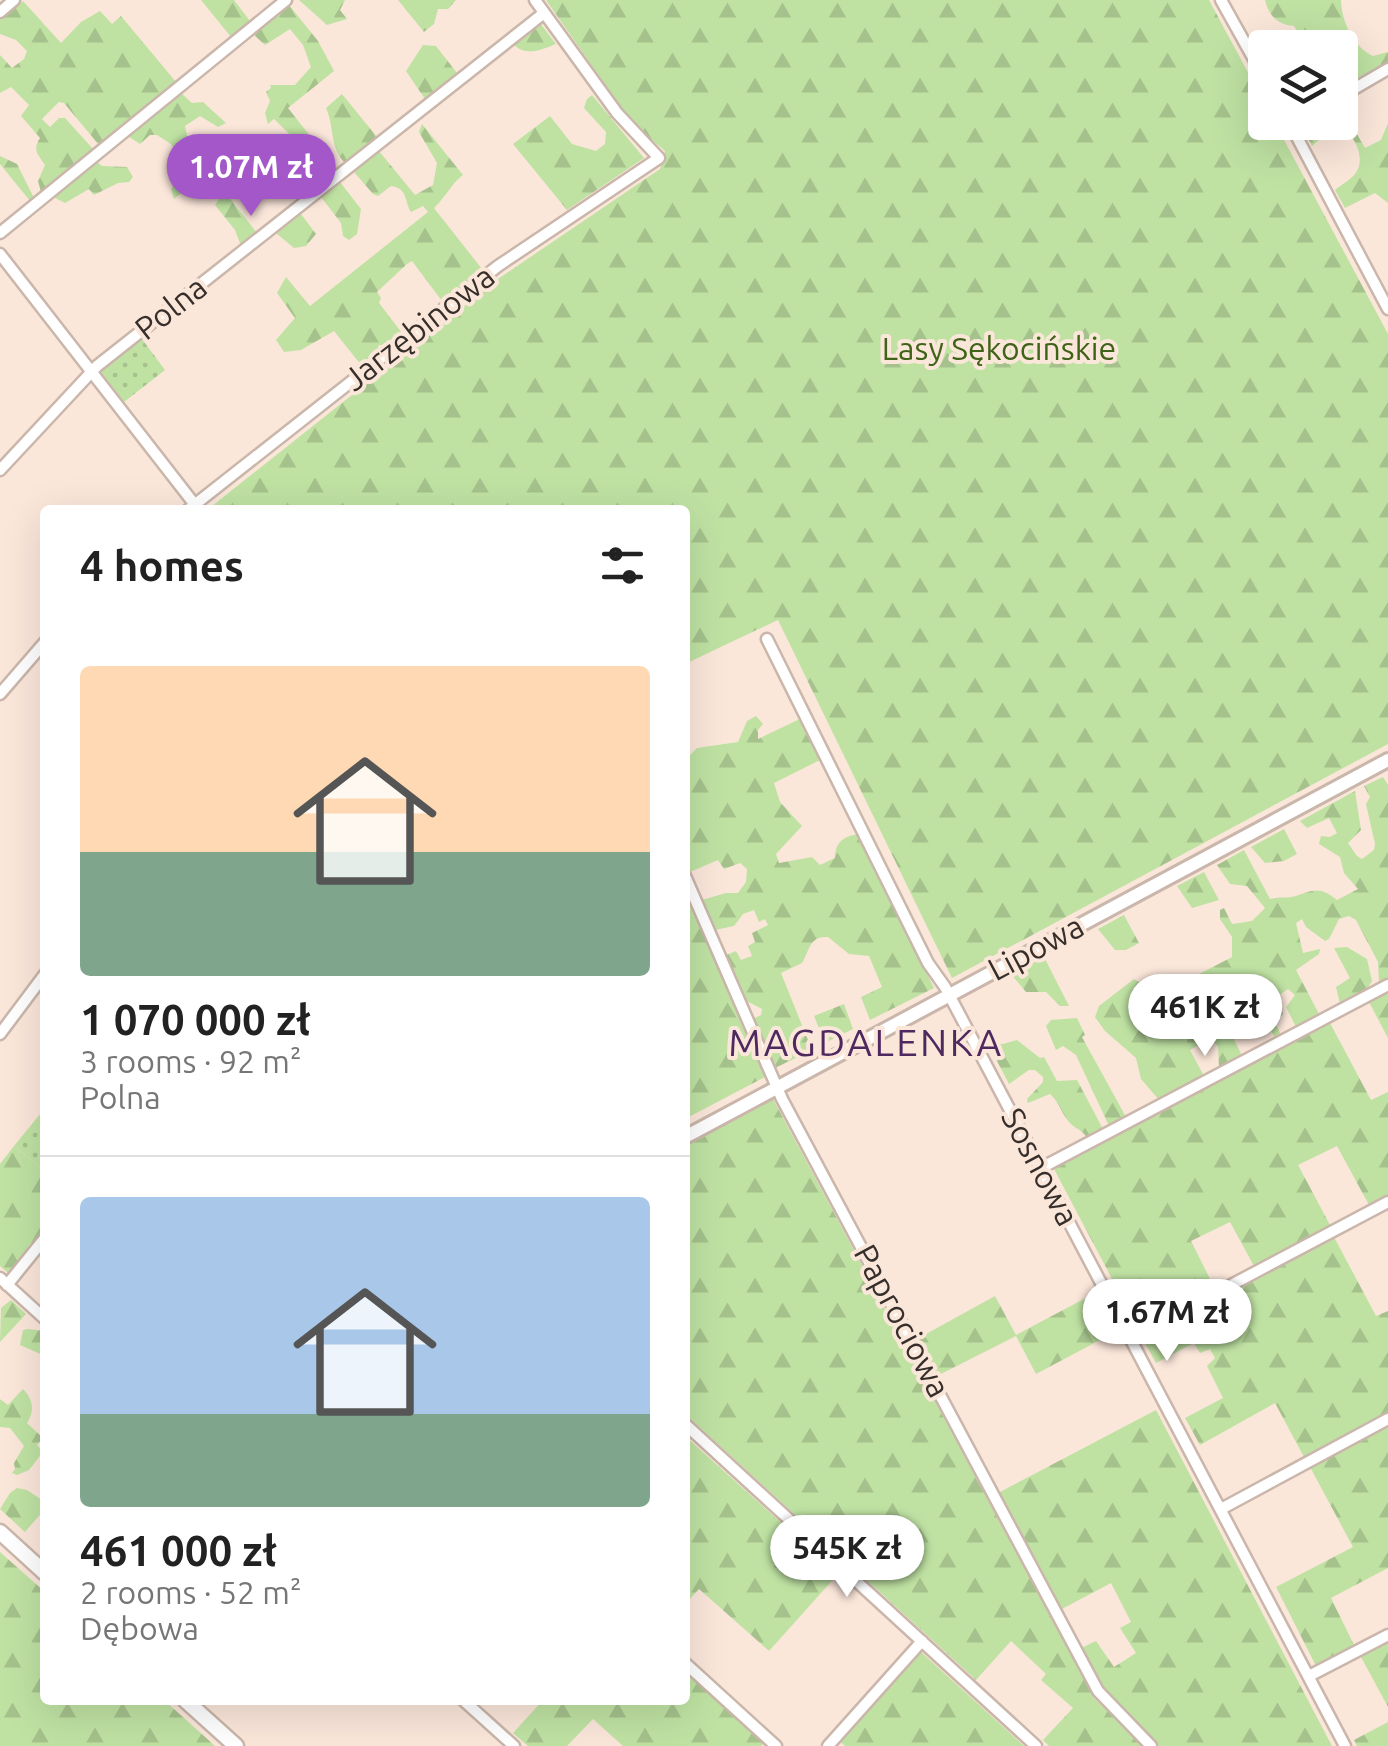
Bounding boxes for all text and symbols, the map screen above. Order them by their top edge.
map controls [1248,30,1358,140]
button: layers [1248,30,1358,140]
pin: 1.07M zł [148,134,354,219]
text: 1.07M zł [189,148,313,184]
street label: Jarzębinowa [336,257,501,397]
street label: Polna [128,268,213,346]
park label: Lasy Sękocińskie [882,330,1116,366]
icon: filters [595,538,650,593]
text: 4 homes [80,542,244,589]
icon: home [275,731,455,911]
street label: Lipowa [982,907,1089,987]
pin: 461K zł [1113,974,1297,1059]
text: 461K zł [1150,988,1260,1024]
text: 1 070 000 zł [80,996,311,1043]
district label: MAGDALENKA [728,1021,1004,1063]
text: 3 rooms · 92 m² [80,1043,301,1079]
text: Polna [80,1079,161,1115]
street label: Sosnowa [995,1102,1087,1231]
street label: Paprociowa [848,1238,958,1403]
icon: home [275,1262,455,1442]
pin: 1.67M zł [1064,1279,1270,1364]
text: 1.67M zł [1105,1293,1229,1329]
pin: 545K zł [755,1515,939,1600]
text: 461 000 zł [80,1527,277,1574]
text: 545K zł [792,1529,902,1565]
text: 2 rooms · 52 m² [80,1574,301,1610]
text: Dębowa [80,1610,199,1646]

